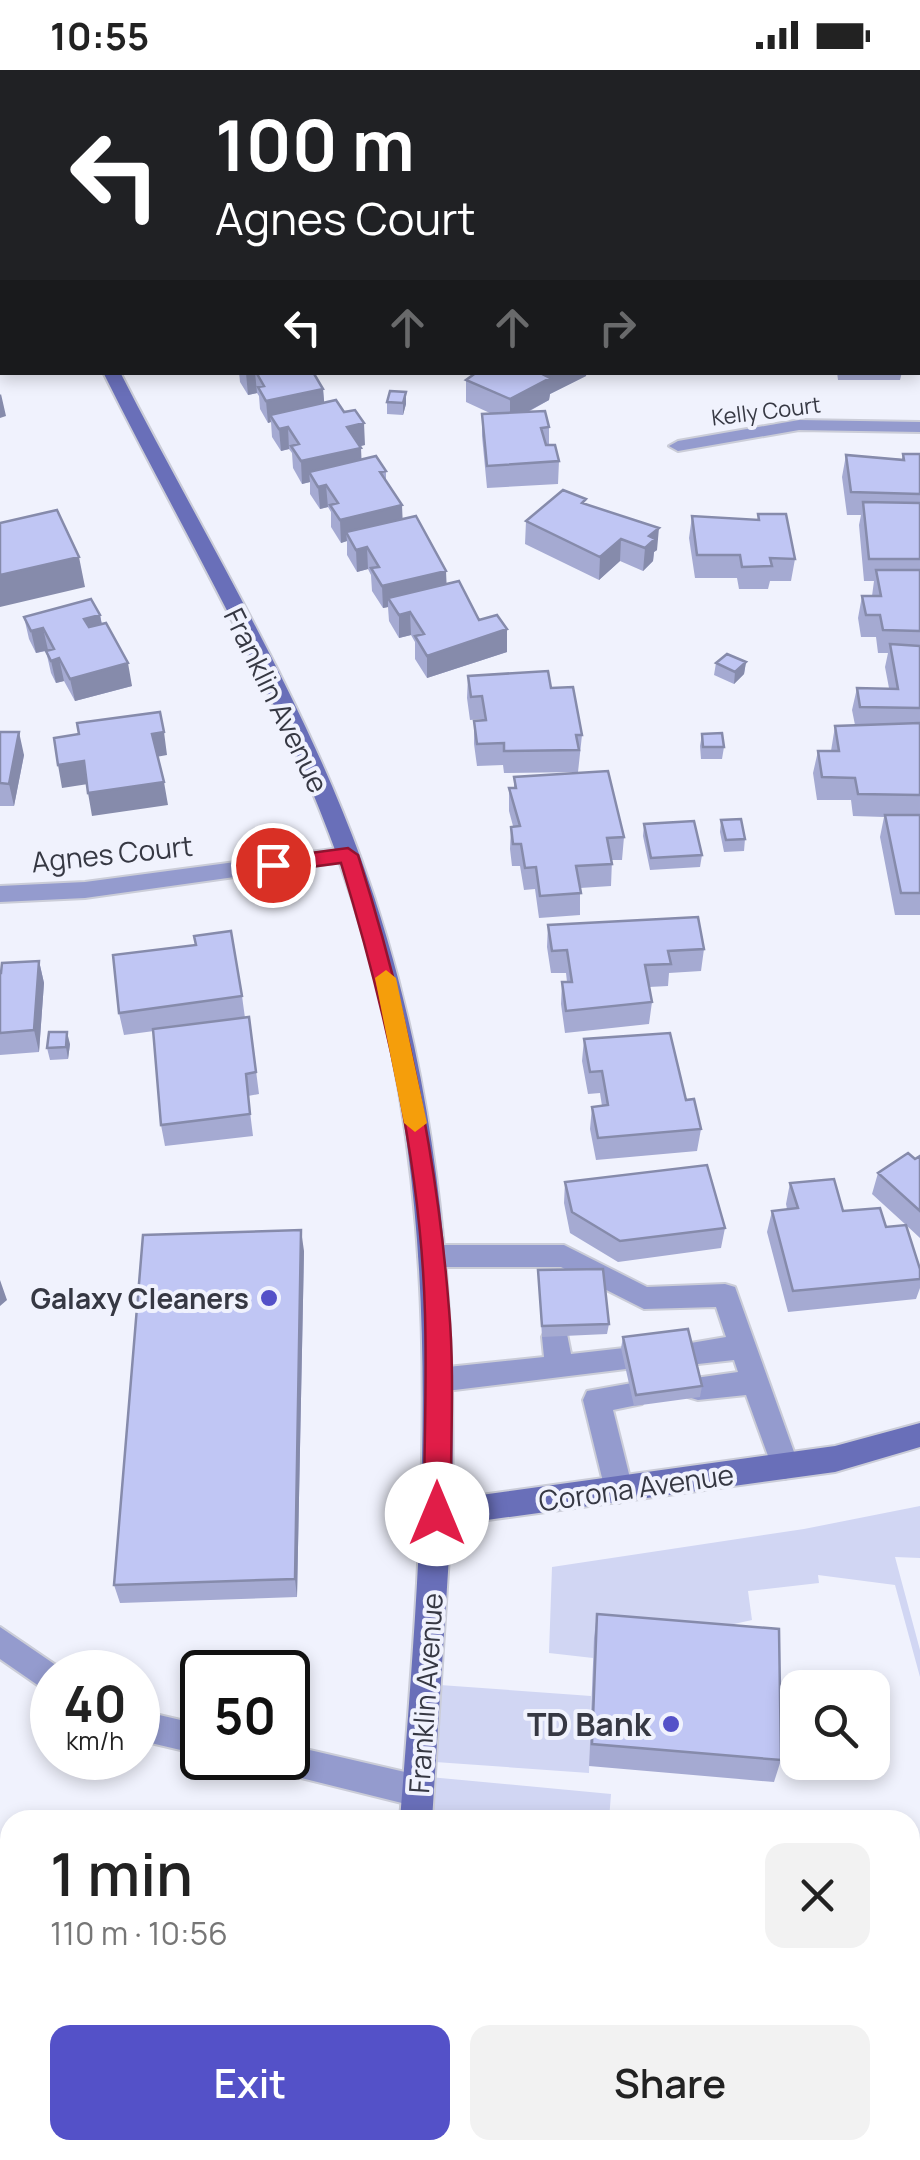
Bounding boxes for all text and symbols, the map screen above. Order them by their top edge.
text: 10:55 [50,9,149,61]
text: 100 m [215,96,415,192]
icon: left [50,110,180,240]
text: Agnes Court [215,187,475,249]
icon: left [275,300,330,355]
icon: ahead [380,300,435,355]
icon: ahead [485,300,540,355]
icon: right [590,300,645,355]
street label: Kelly Court [710,389,823,433]
street label: Franklin Avenue [216,601,338,799]
pin [231,823,316,908]
street label: Agnes Court [29,826,195,880]
icon: arrive [246,838,301,893]
place label: Galaxy Cleaners [30,1279,249,1317]
marker: Galaxy Cleaners [258,1287,280,1309]
street label: Corona Avenue [536,1455,736,1519]
position arrow [385,1462,489,1566]
street label: Franklin Avenue [399,1591,451,1795]
speed limit sign: 50 [180,1650,310,1780]
text: 40 [63,1669,127,1737]
map controls [780,1670,890,1780]
button: search [780,1670,890,1780]
place label: TD Bank [527,1702,652,1746]
marker: TD Bank [660,1713,682,1735]
text: km/h [66,1723,124,1758]
text: 1 min [50,1832,193,1914]
button: close [765,1843,870,1948]
text: 110 m · 10:56 [50,1911,228,1955]
button: Exit [50,2025,450,2140]
button: Share [470,2025,870,2140]

